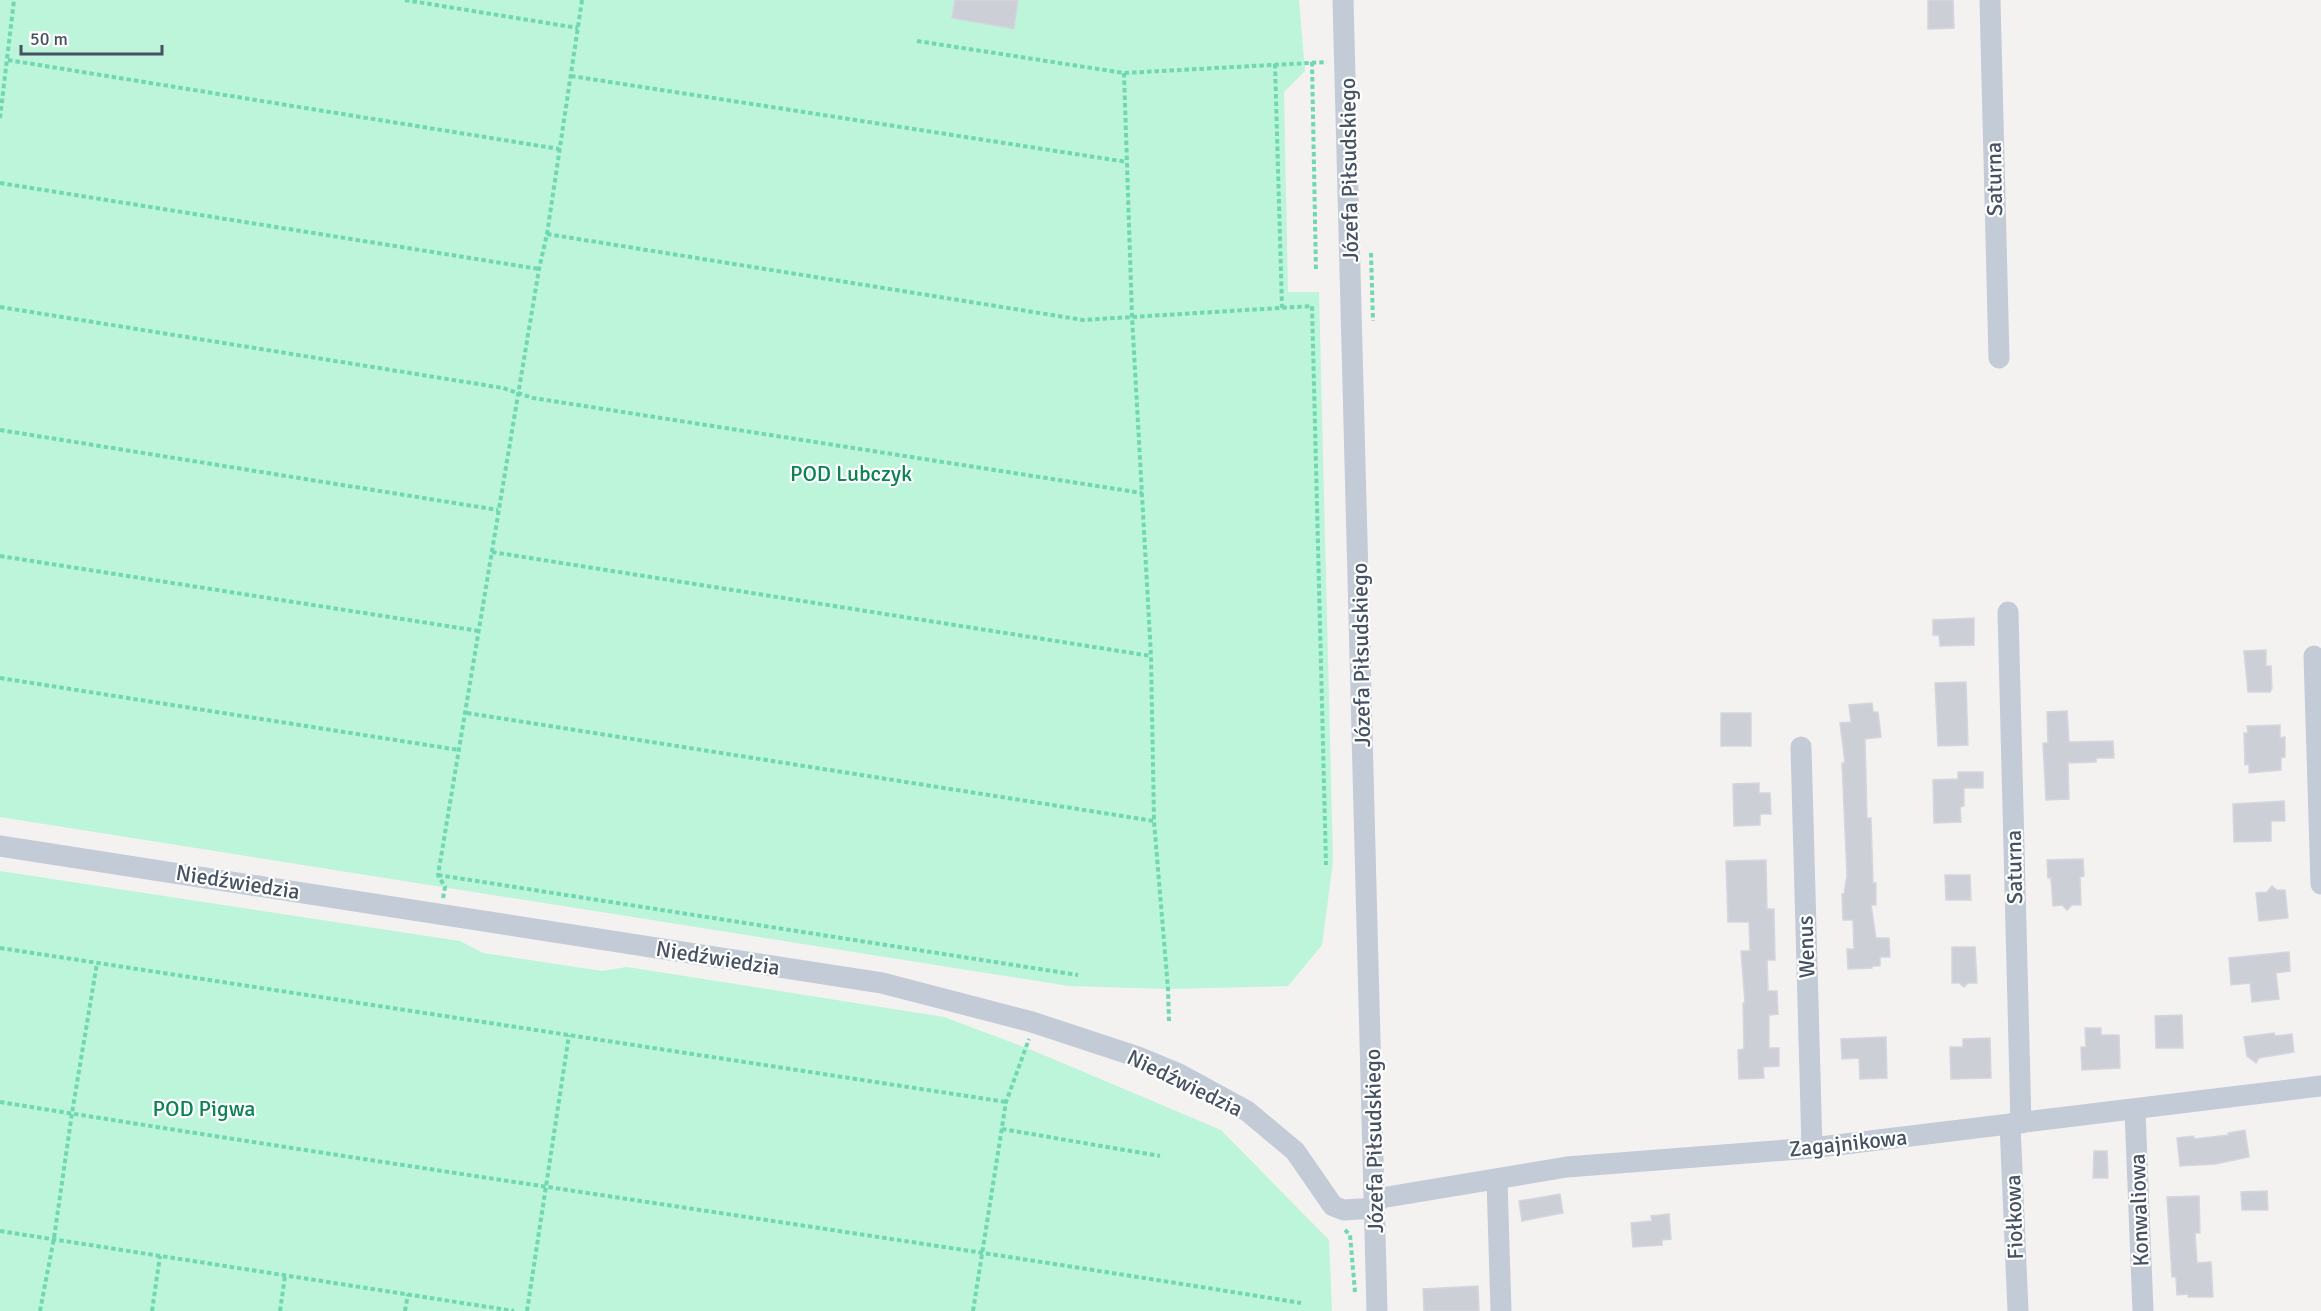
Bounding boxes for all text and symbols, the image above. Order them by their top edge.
scale bar [21,18,162,56]
text: 50 m [30,28,68,50]
street label: Józefa Piłsudskiego [1334,78,1364,262]
street label: Saturna [1980,142,2008,216]
park label: POD Lubczyk [790,460,912,487]
street label: Józefa Piłsudskiego [1346,563,1376,747]
street label: Saturna [2000,830,2028,904]
street label: Niedźwiedzia [174,859,302,905]
street label: Wenus [1791,915,1821,979]
street label: Niedźwiedzia [654,935,782,981]
street label: Niedźwiedzia [1123,1043,1247,1123]
street label: Józefa Piłsudskiego [1359,1049,1389,1233]
park label: POD Pigwa [153,1095,255,1122]
street label: Zagajnikowa [1788,1123,1908,1163]
street label: Konwaliowa [2124,1153,2154,1267]
street label: Fiołkowa [1999,1174,2029,1260]

